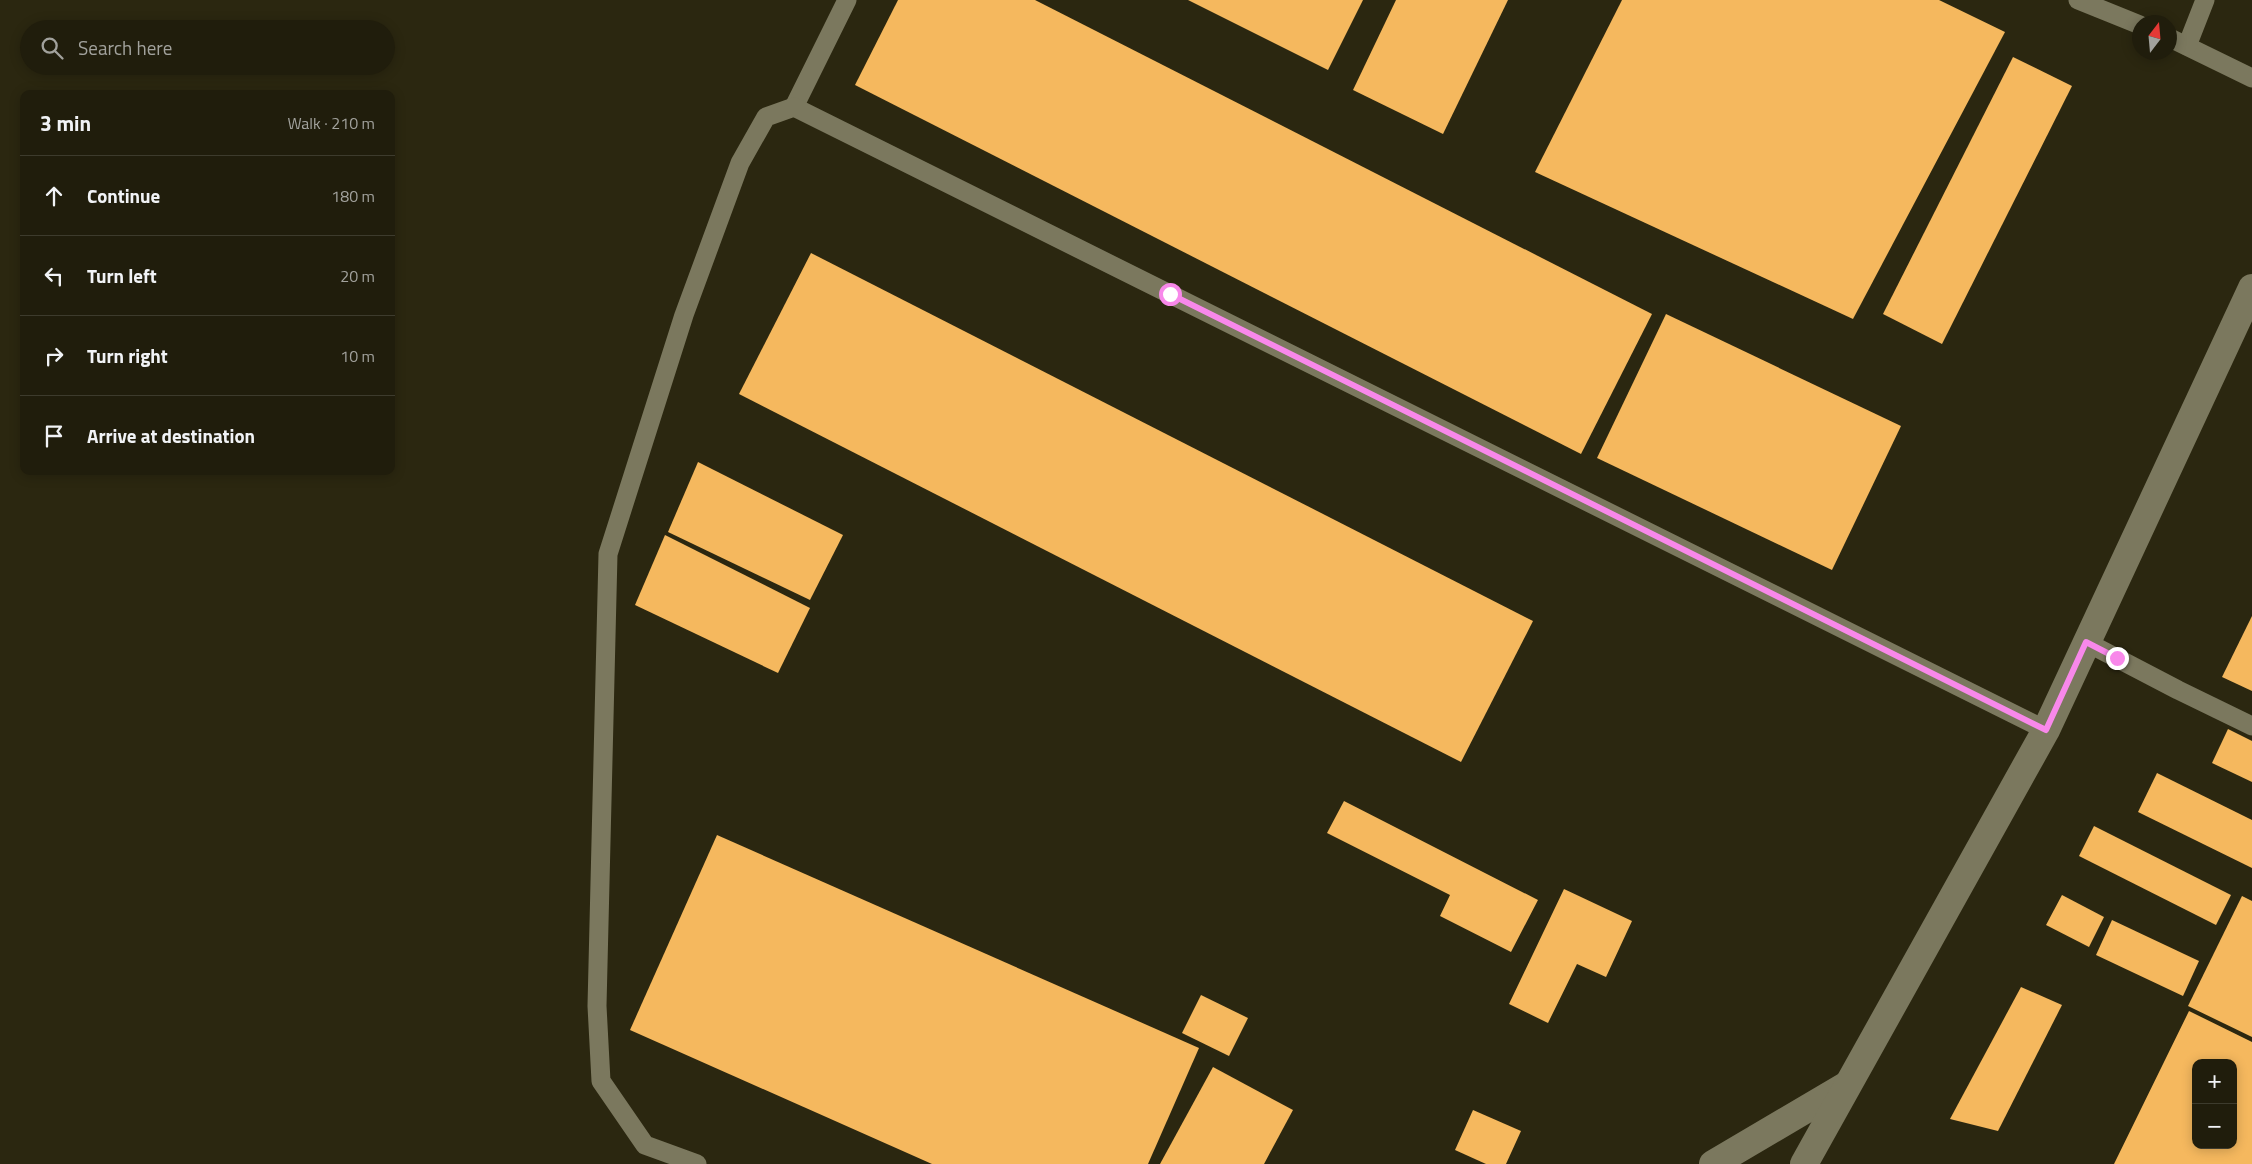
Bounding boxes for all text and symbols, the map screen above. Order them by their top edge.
north arrow [2132,15,2177,60]
search box [20,20,395,75]
text: Search here [78,33,172,62]
icon: search [38,34,66,62]
text: 3 min [40,107,91,139]
text: Walk · 210 m [287,111,375,135]
text: Continue [87,181,160,210]
icon: ahead [40,182,68,210]
text: 180 m [331,184,375,208]
text: Turn left [87,261,157,290]
icon: left [40,262,68,290]
text: 20 m [340,264,375,288]
route start [1159,283,1182,306]
text: Turn right [87,341,168,370]
icon: right [40,342,68,370]
text: 10 m [340,344,375,368]
text: Arrive at destination [87,421,255,450]
icon: arrive [40,422,68,450]
route end [2106,647,2129,670]
map controls [2192,1059,2237,1149]
button: + [2192,1059,2237,1104]
button: − [2192,1104,2237,1149]

